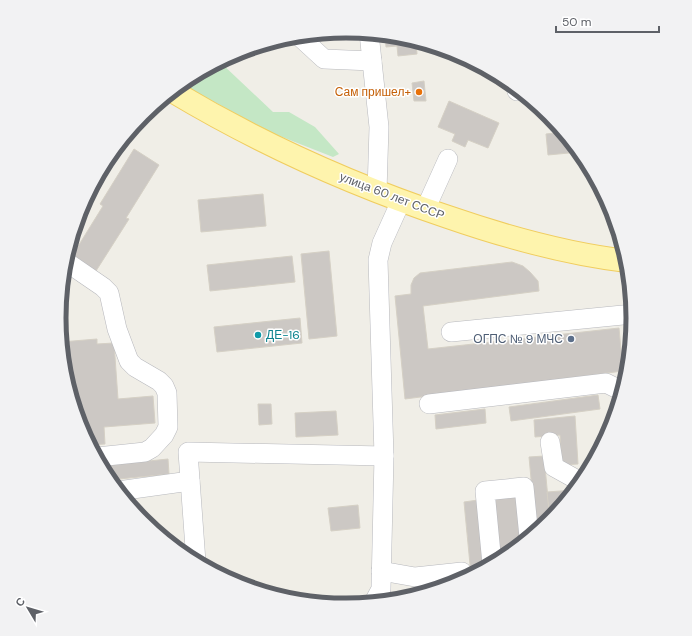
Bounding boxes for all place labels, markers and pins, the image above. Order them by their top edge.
place label: Сам пришел+ [335,84,411,100]
marker: Сам пришел+ [414,87,424,97]
place label: ДЕ-16 [266,327,300,343]
marker: ДЕ-16 [253,330,263,340]
place label: ОГПС № 9 МЧС [473,331,563,347]
marker: ОГПС № 9 МЧС [566,334,576,344]

